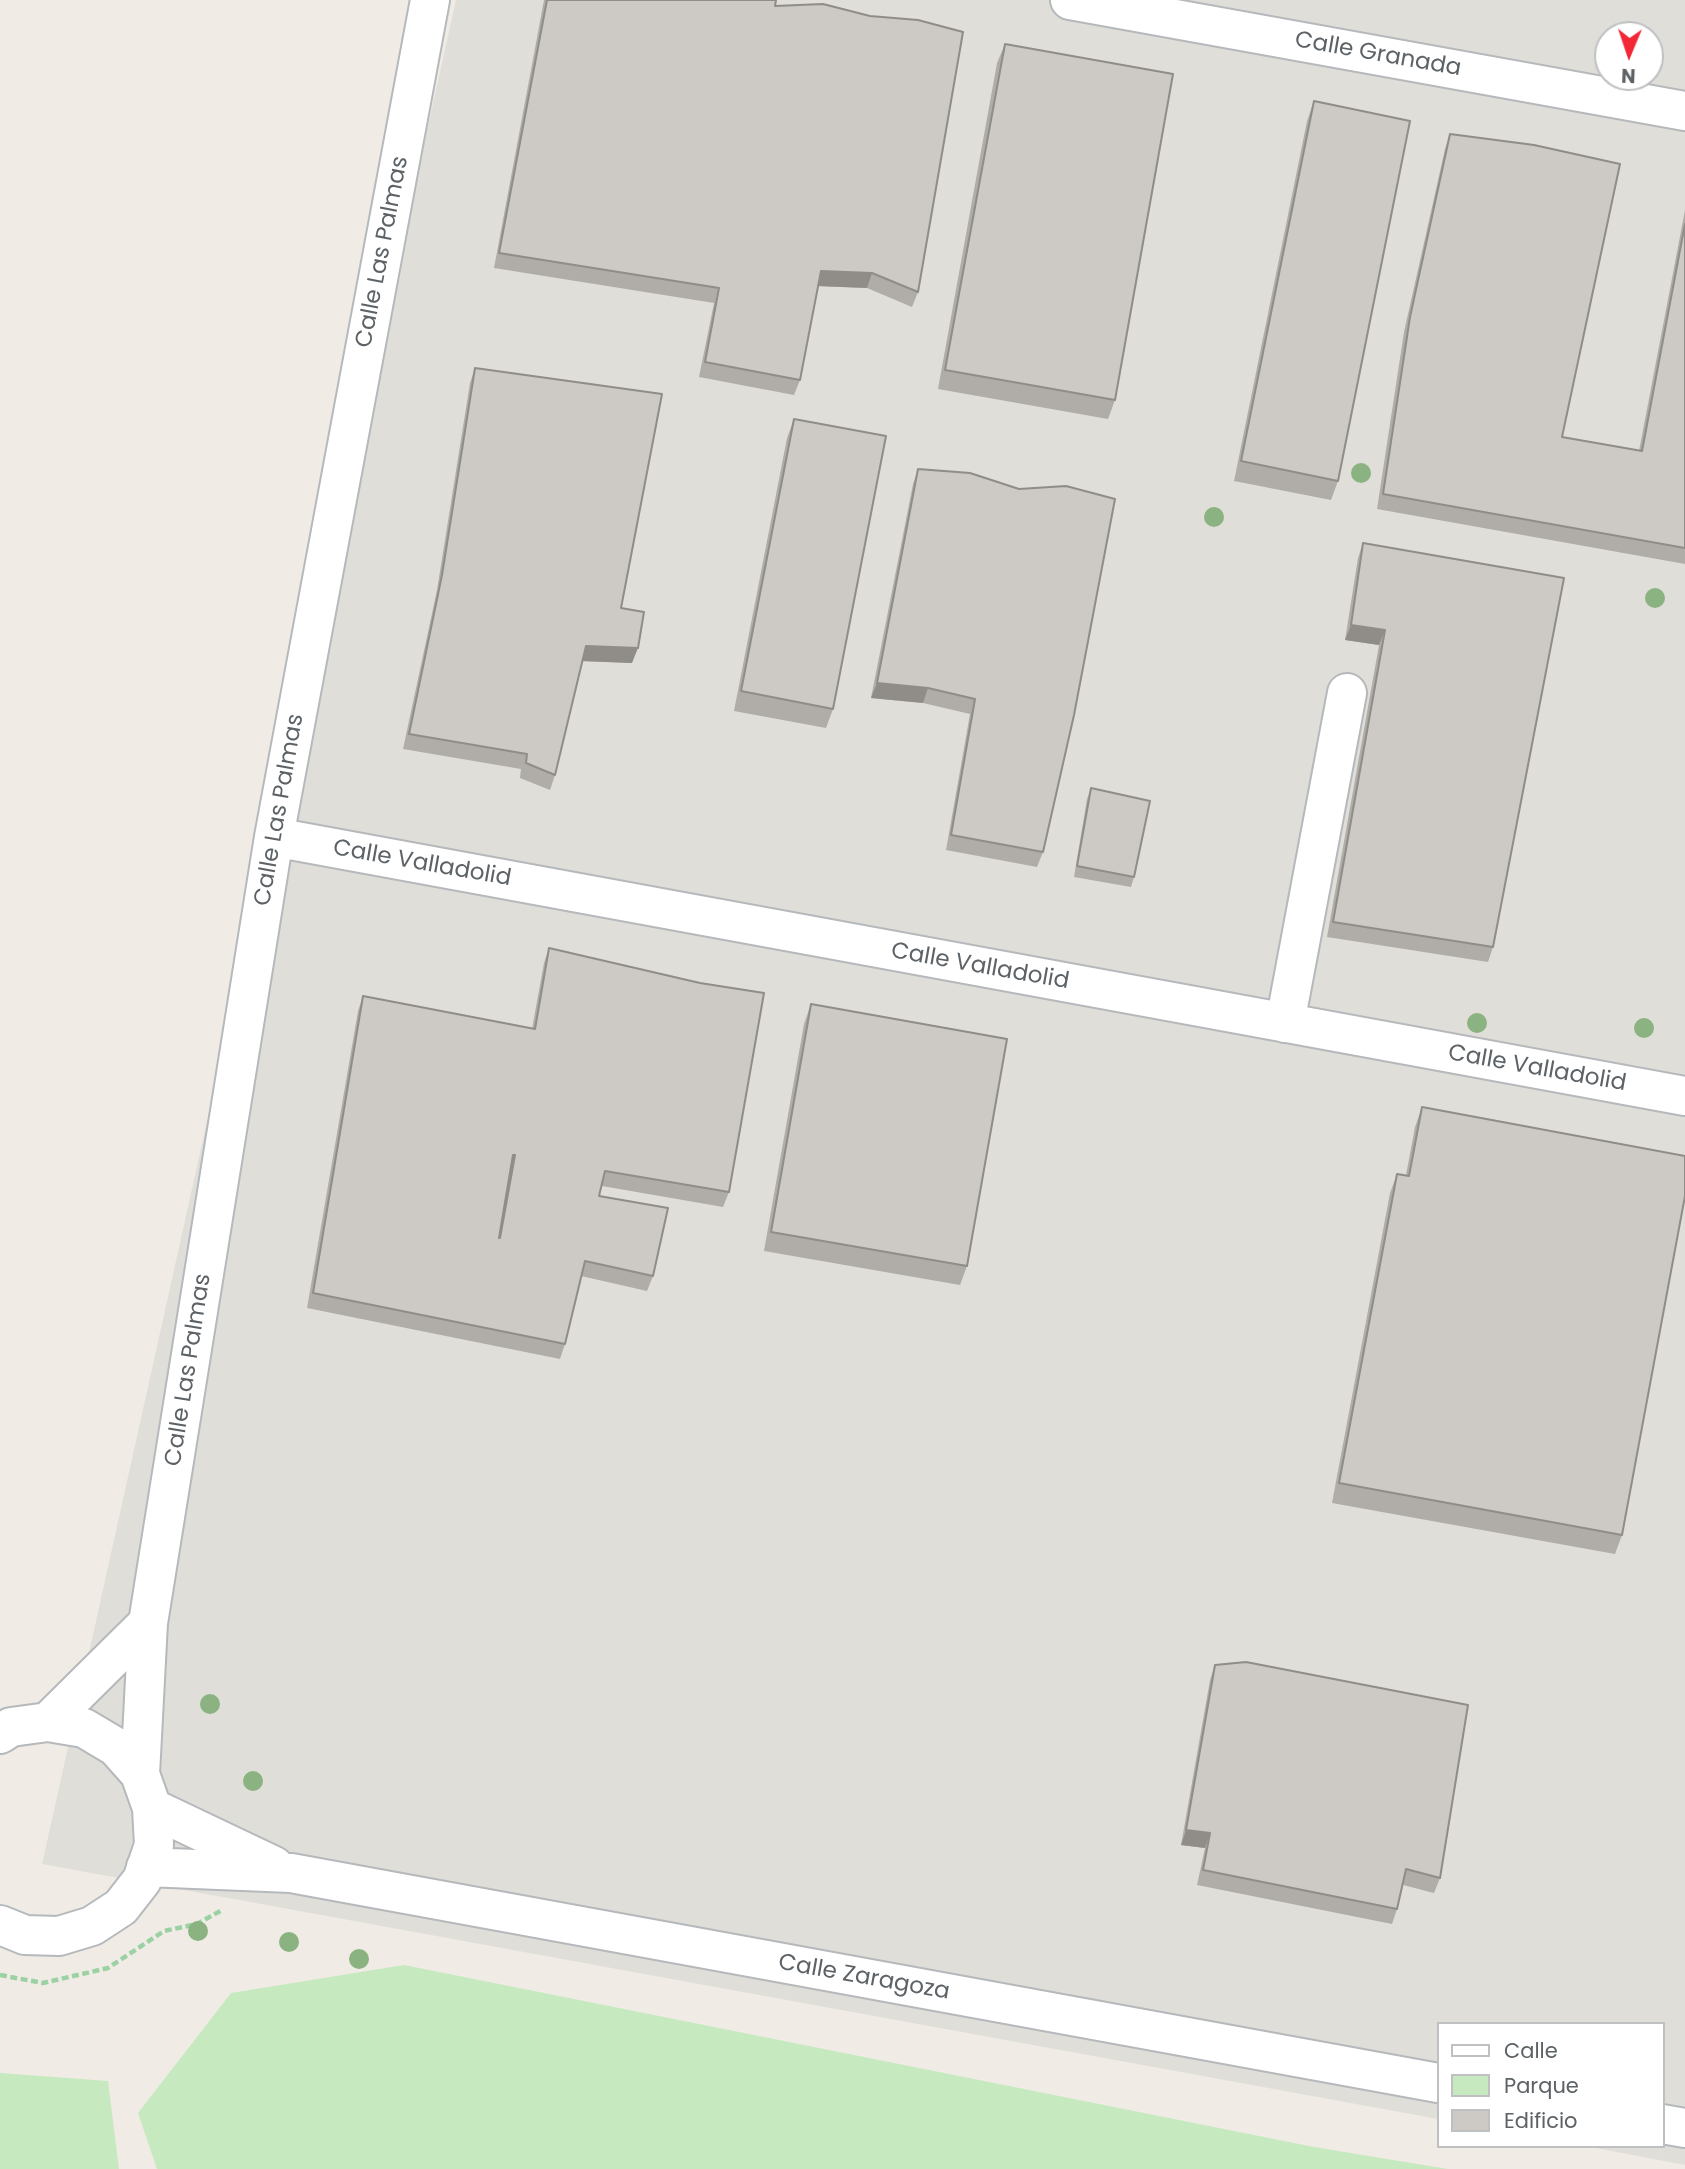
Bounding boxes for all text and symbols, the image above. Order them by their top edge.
north arrow [1594,21,1664,91]
street label: Calle Granada [1293,27,1463,83]
text: N [1621,62,1636,89]
street label: Calle Las Palmas [351,154,415,350]
street label: Calle Las Palmas [250,712,310,908]
street label: Calle Valladolid [331,835,513,893]
street label: Calle Valladolid [889,938,1071,996]
street label: Calle Valladolid [1446,1040,1628,1098]
street label: Calle Las Palmas [160,1272,218,1468]
street label: Calle Zaragoza [776,1949,952,2007]
legend [1436,2022,1664,2148]
text: Calle [1504,2036,1558,2065]
text: Parque [1504,2071,1579,2100]
text: Edificio [1504,2106,1578,2135]

